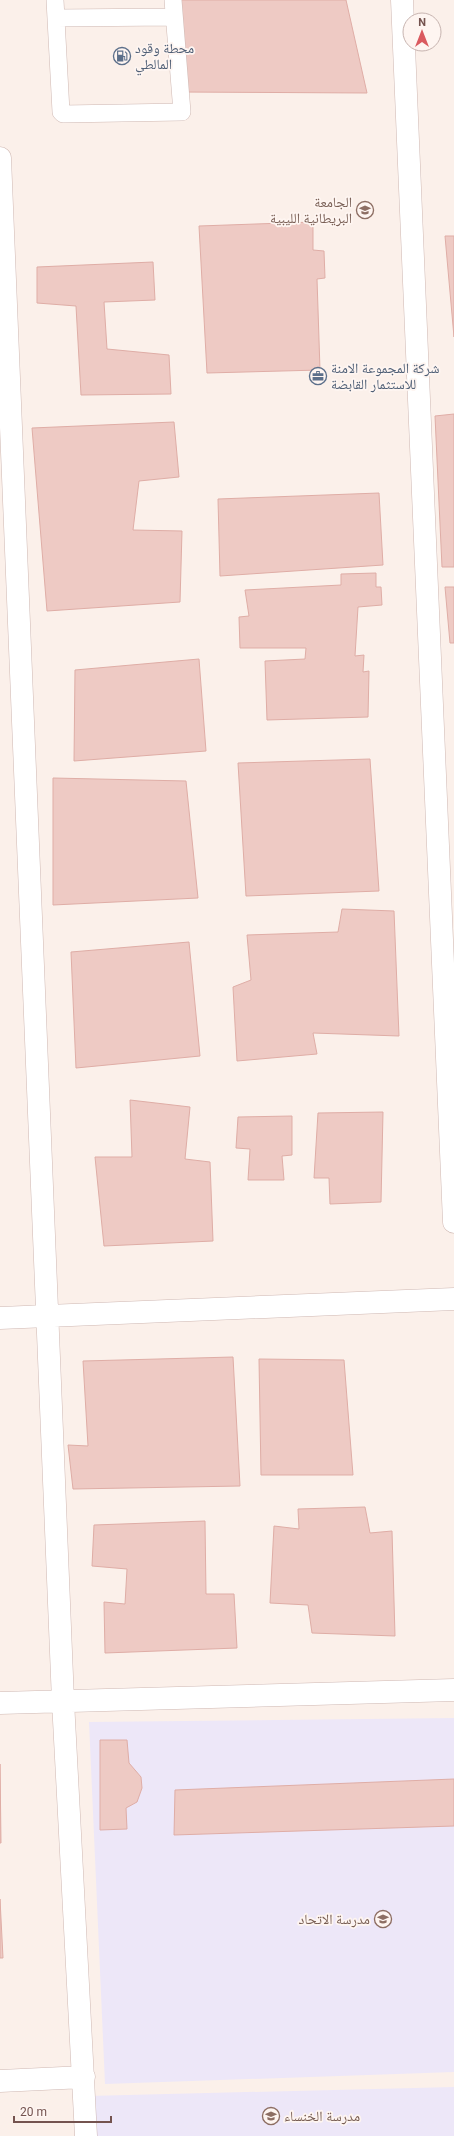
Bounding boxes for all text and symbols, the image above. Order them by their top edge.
north arrow [402,12,442,52]
text: N [418,16,426,29]
place label: محطة وقود المالطي [135,40,194,76]
fuel station icon: محطة وقود المالطي [112,46,132,66]
place label: الجامعة البريطانية الليبية [270,194,352,227]
school or university icon: الجامعة البريطانية الليبية [355,200,375,220]
place label: شركة المجموعة الامنة للاستثمار القابضة [331,360,439,393]
office icon: شركة المجموعة الامنة للاستثمار القابضة [308,366,328,386]
school or university icon: مدرسة الاتحاد [373,1909,393,1929]
place label: مدرسة الاتحاد [299,1911,370,1928]
scale bar [14,2098,111,2124]
text: 20 m [20,2105,47,2119]
school or university icon: مدرسة الخنساء [261,2106,281,2126]
place label: مدرسة الخنساء [284,2108,360,2125]

